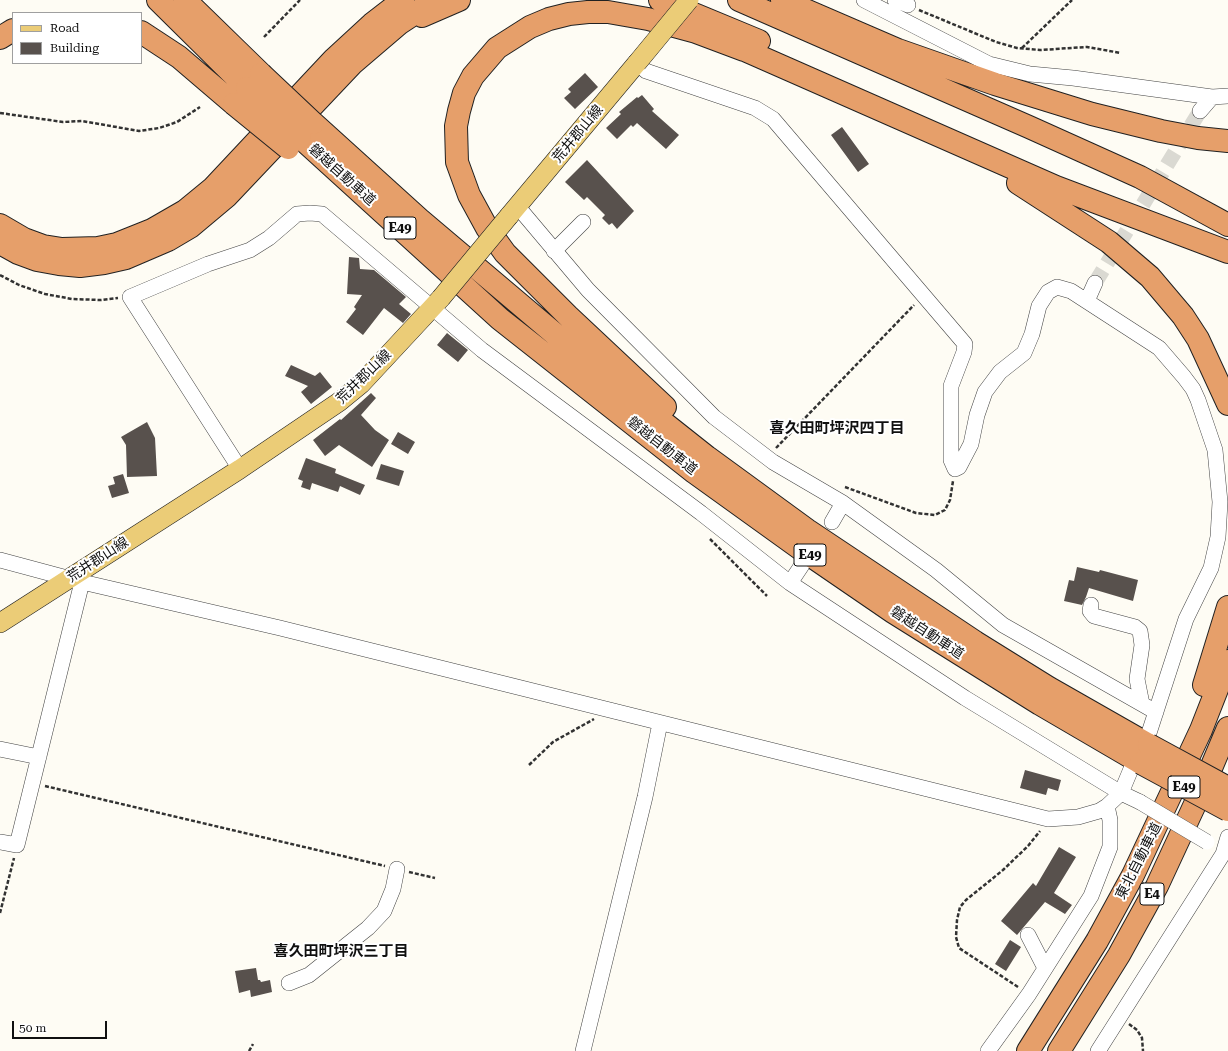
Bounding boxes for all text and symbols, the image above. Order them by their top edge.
legend [12,12,142,64]
text: Road [50,21,79,35]
text: Building [50,41,99,55]
street label: 荒井郡山線 [549,102,607,166]
street label: 磐越自動車道 [305,141,379,209]
road number: E49 [384,217,416,239]
street label: 荒井郡山線 [333,347,395,407]
street label: 磐越自動車道 [624,414,700,478]
district label: 喜久田町坪沢四丁目 [770,420,904,438]
street label: 荒井郡山線 [64,534,132,586]
road number: E49 [794,544,826,566]
street label: 磐越自動車道 [887,603,967,663]
road number: E49 [1168,776,1200,798]
street label: 東北自動車道 [1112,820,1166,902]
road number: E4 [1140,883,1164,905]
district label: 喜久田町坪沢三丁目 [274,943,408,961]
scale bar [14,1013,109,1039]
text: 50 m [19,1021,46,1035]

